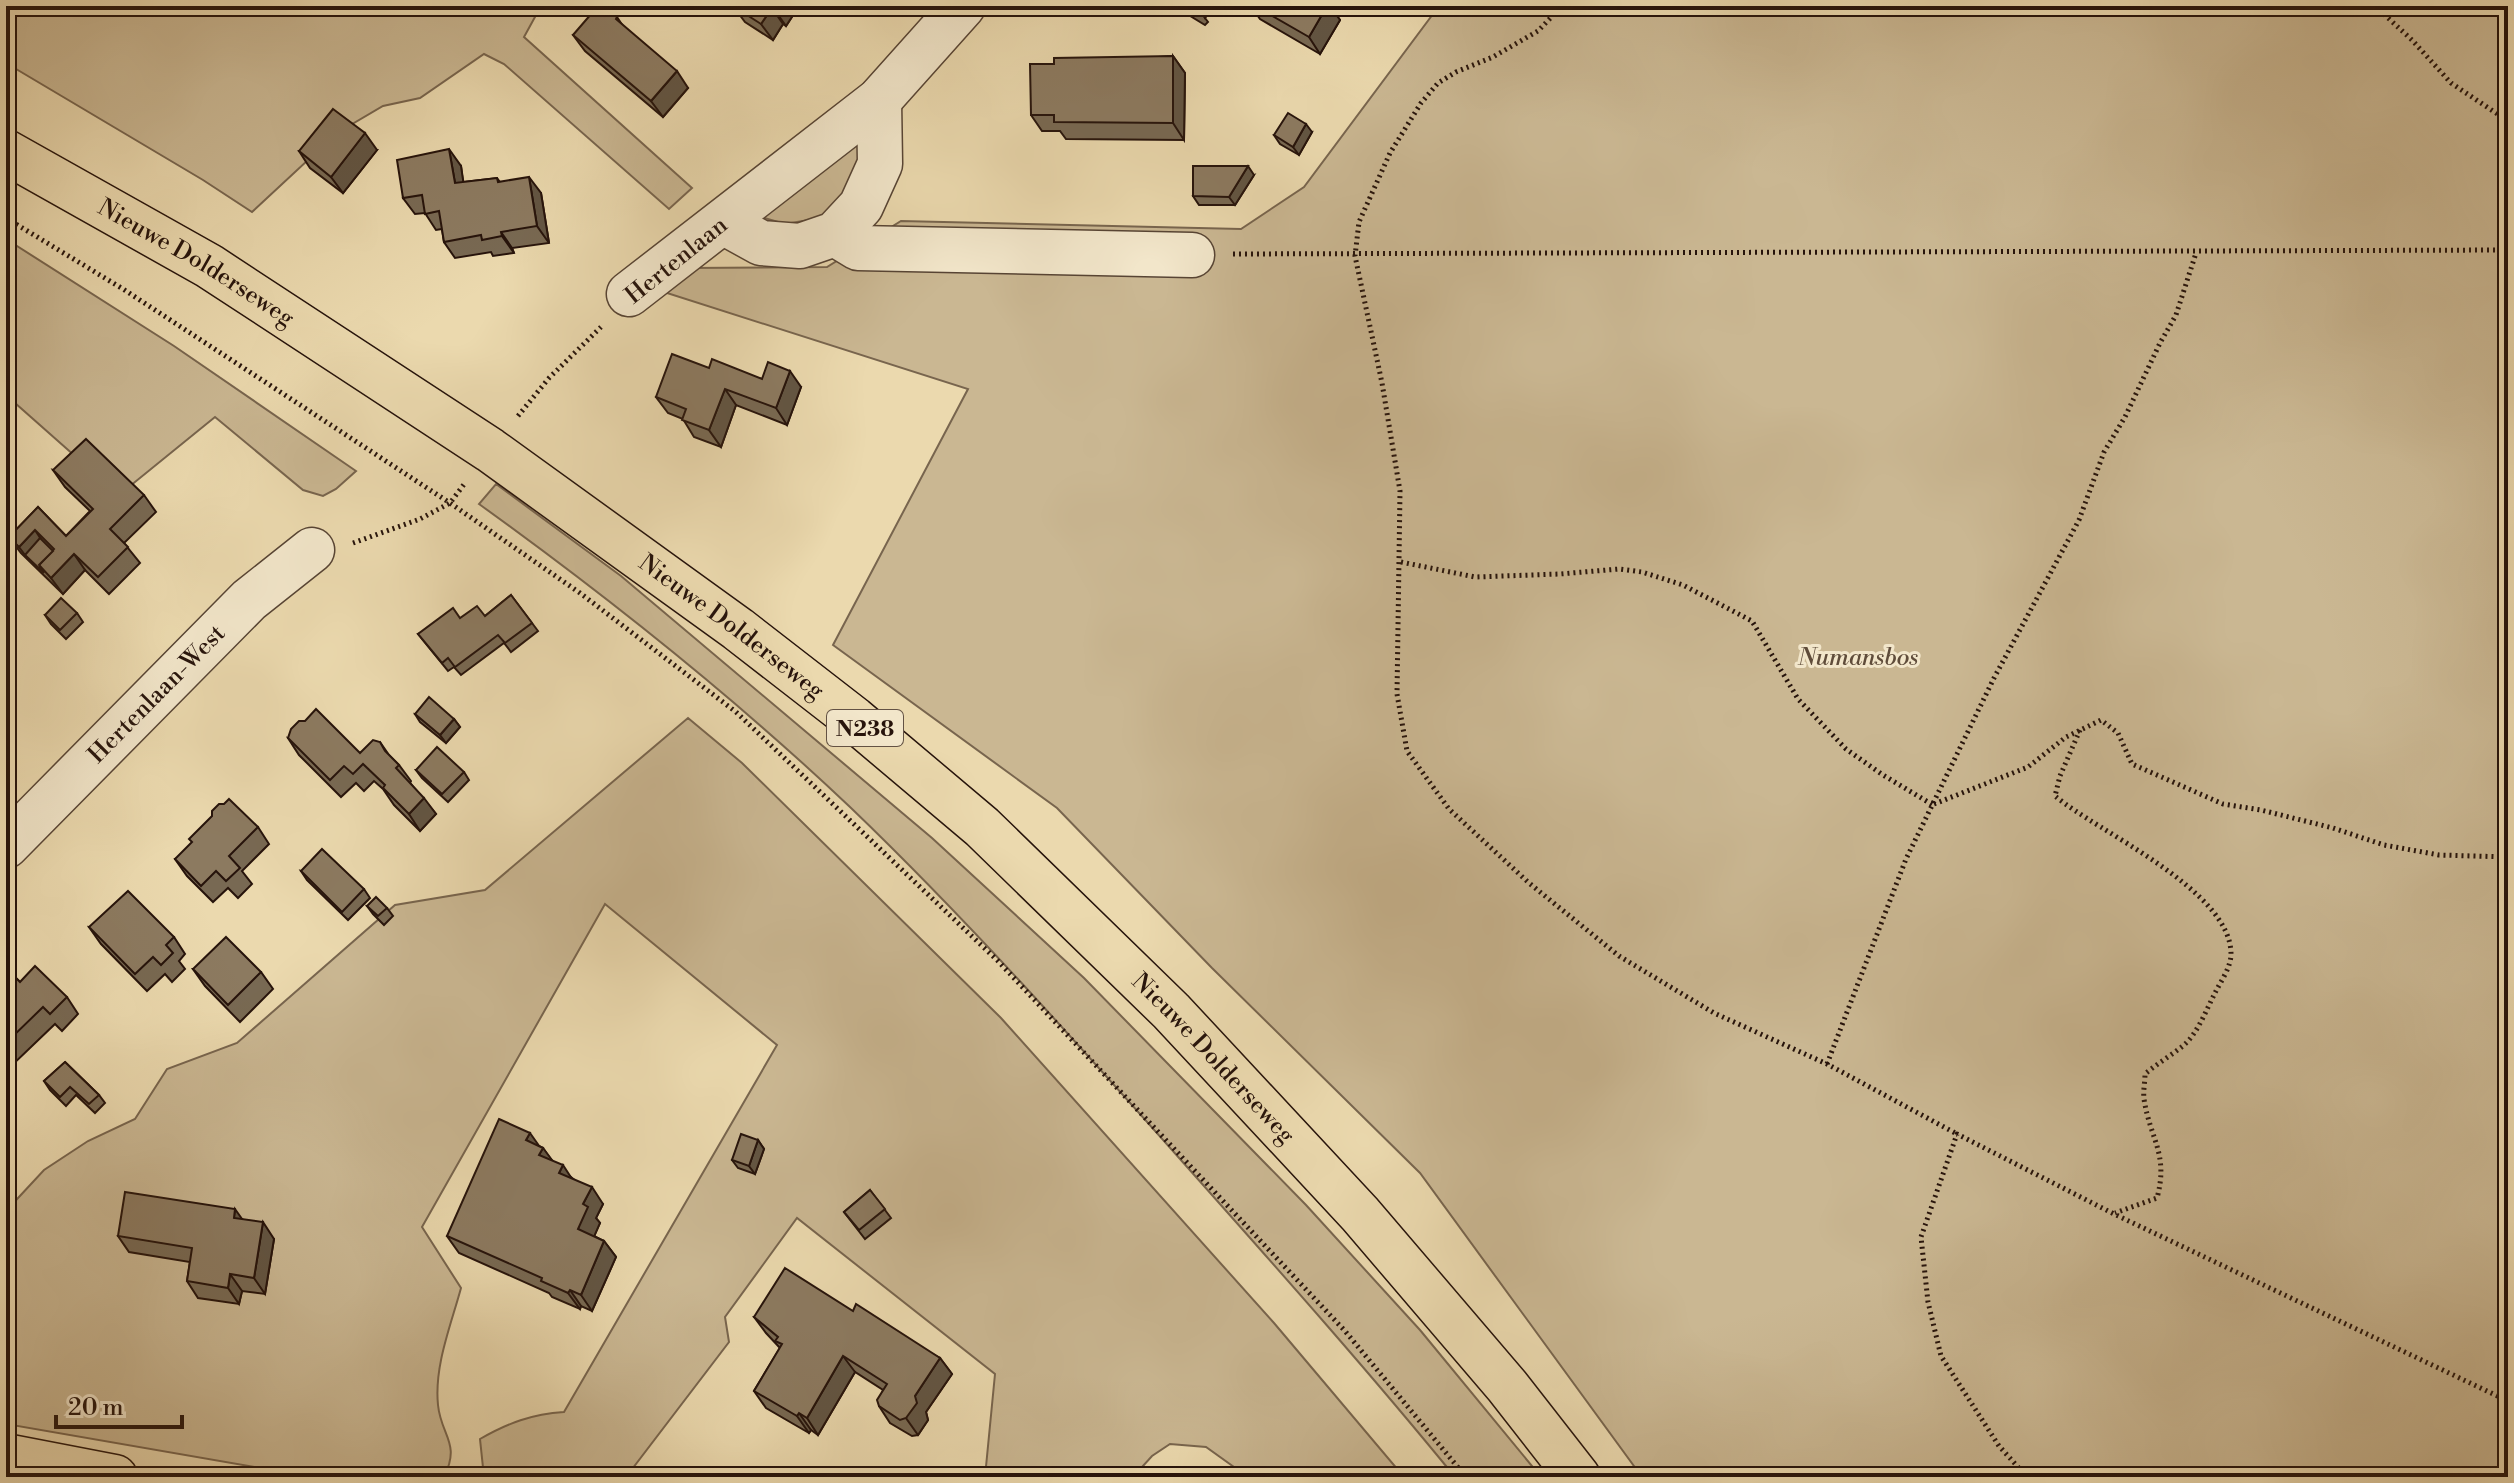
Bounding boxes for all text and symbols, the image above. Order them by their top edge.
street label: Nieuwe Dolderseweg [92,193,300,334]
street label: Hertenlaan [619,210,734,311]
street label: Nieuwe Dolderseweg [632,548,830,707]
street label: Hertenlaan-West [82,619,232,770]
park label: Numansbos [1797,643,1918,673]
road number: N238 [827,710,903,746]
street label: Nieuwe Dolderseweg [1125,967,1301,1151]
scale bar [56,1379,182,1429]
text: 20 m [68,1393,124,1423]

